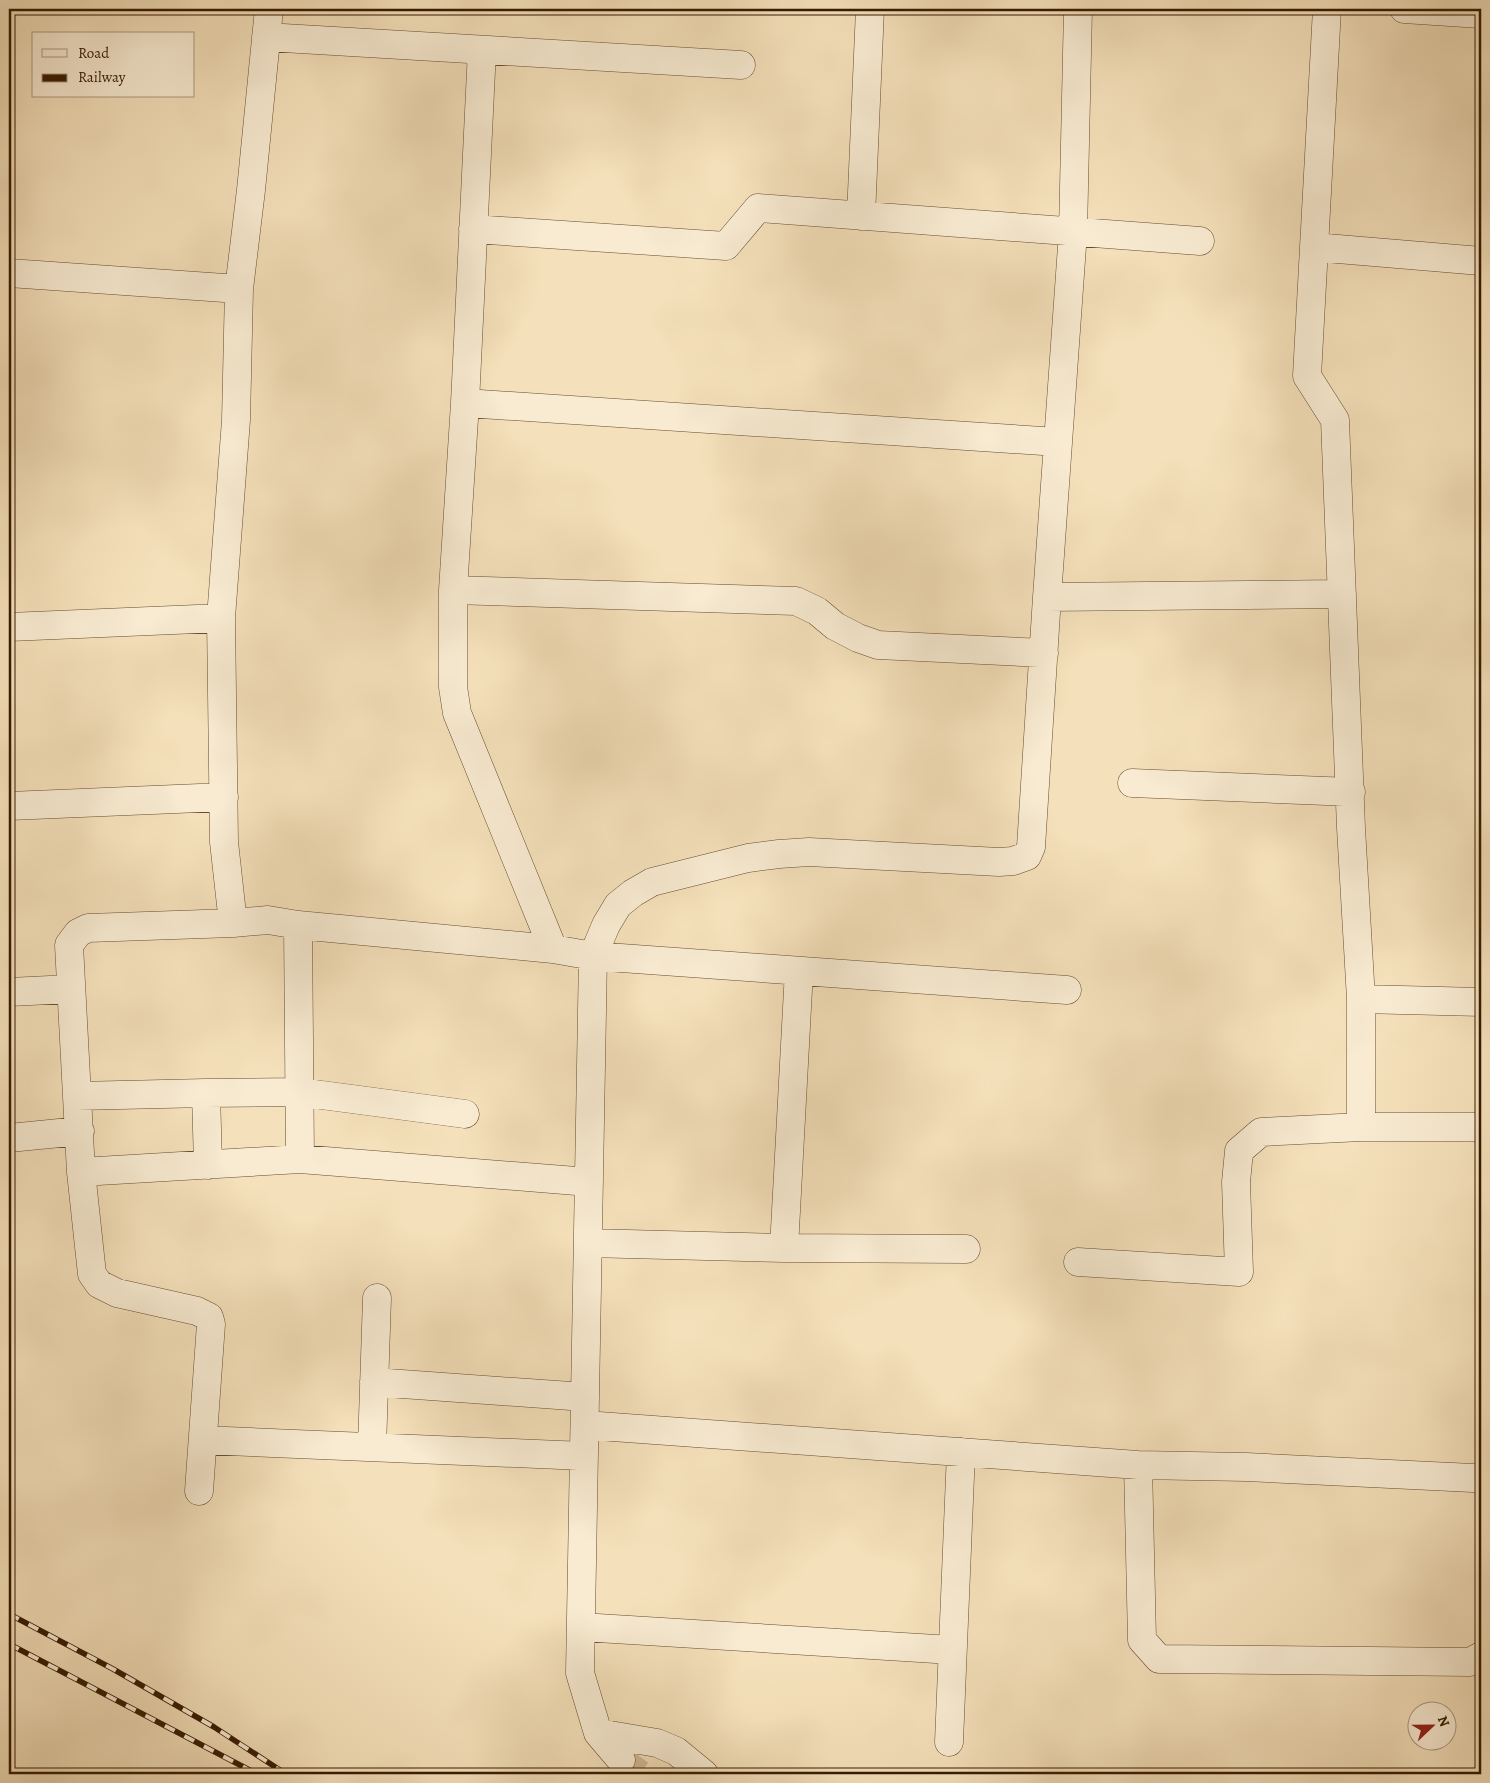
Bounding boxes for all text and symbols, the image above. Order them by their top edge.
legend [32,32,195,98]
text: Road [78,43,110,63]
text: Railway [78,67,126,87]
north arrow [1408,1700,1458,1750]
text: N [1433,1713,1454,1730]

